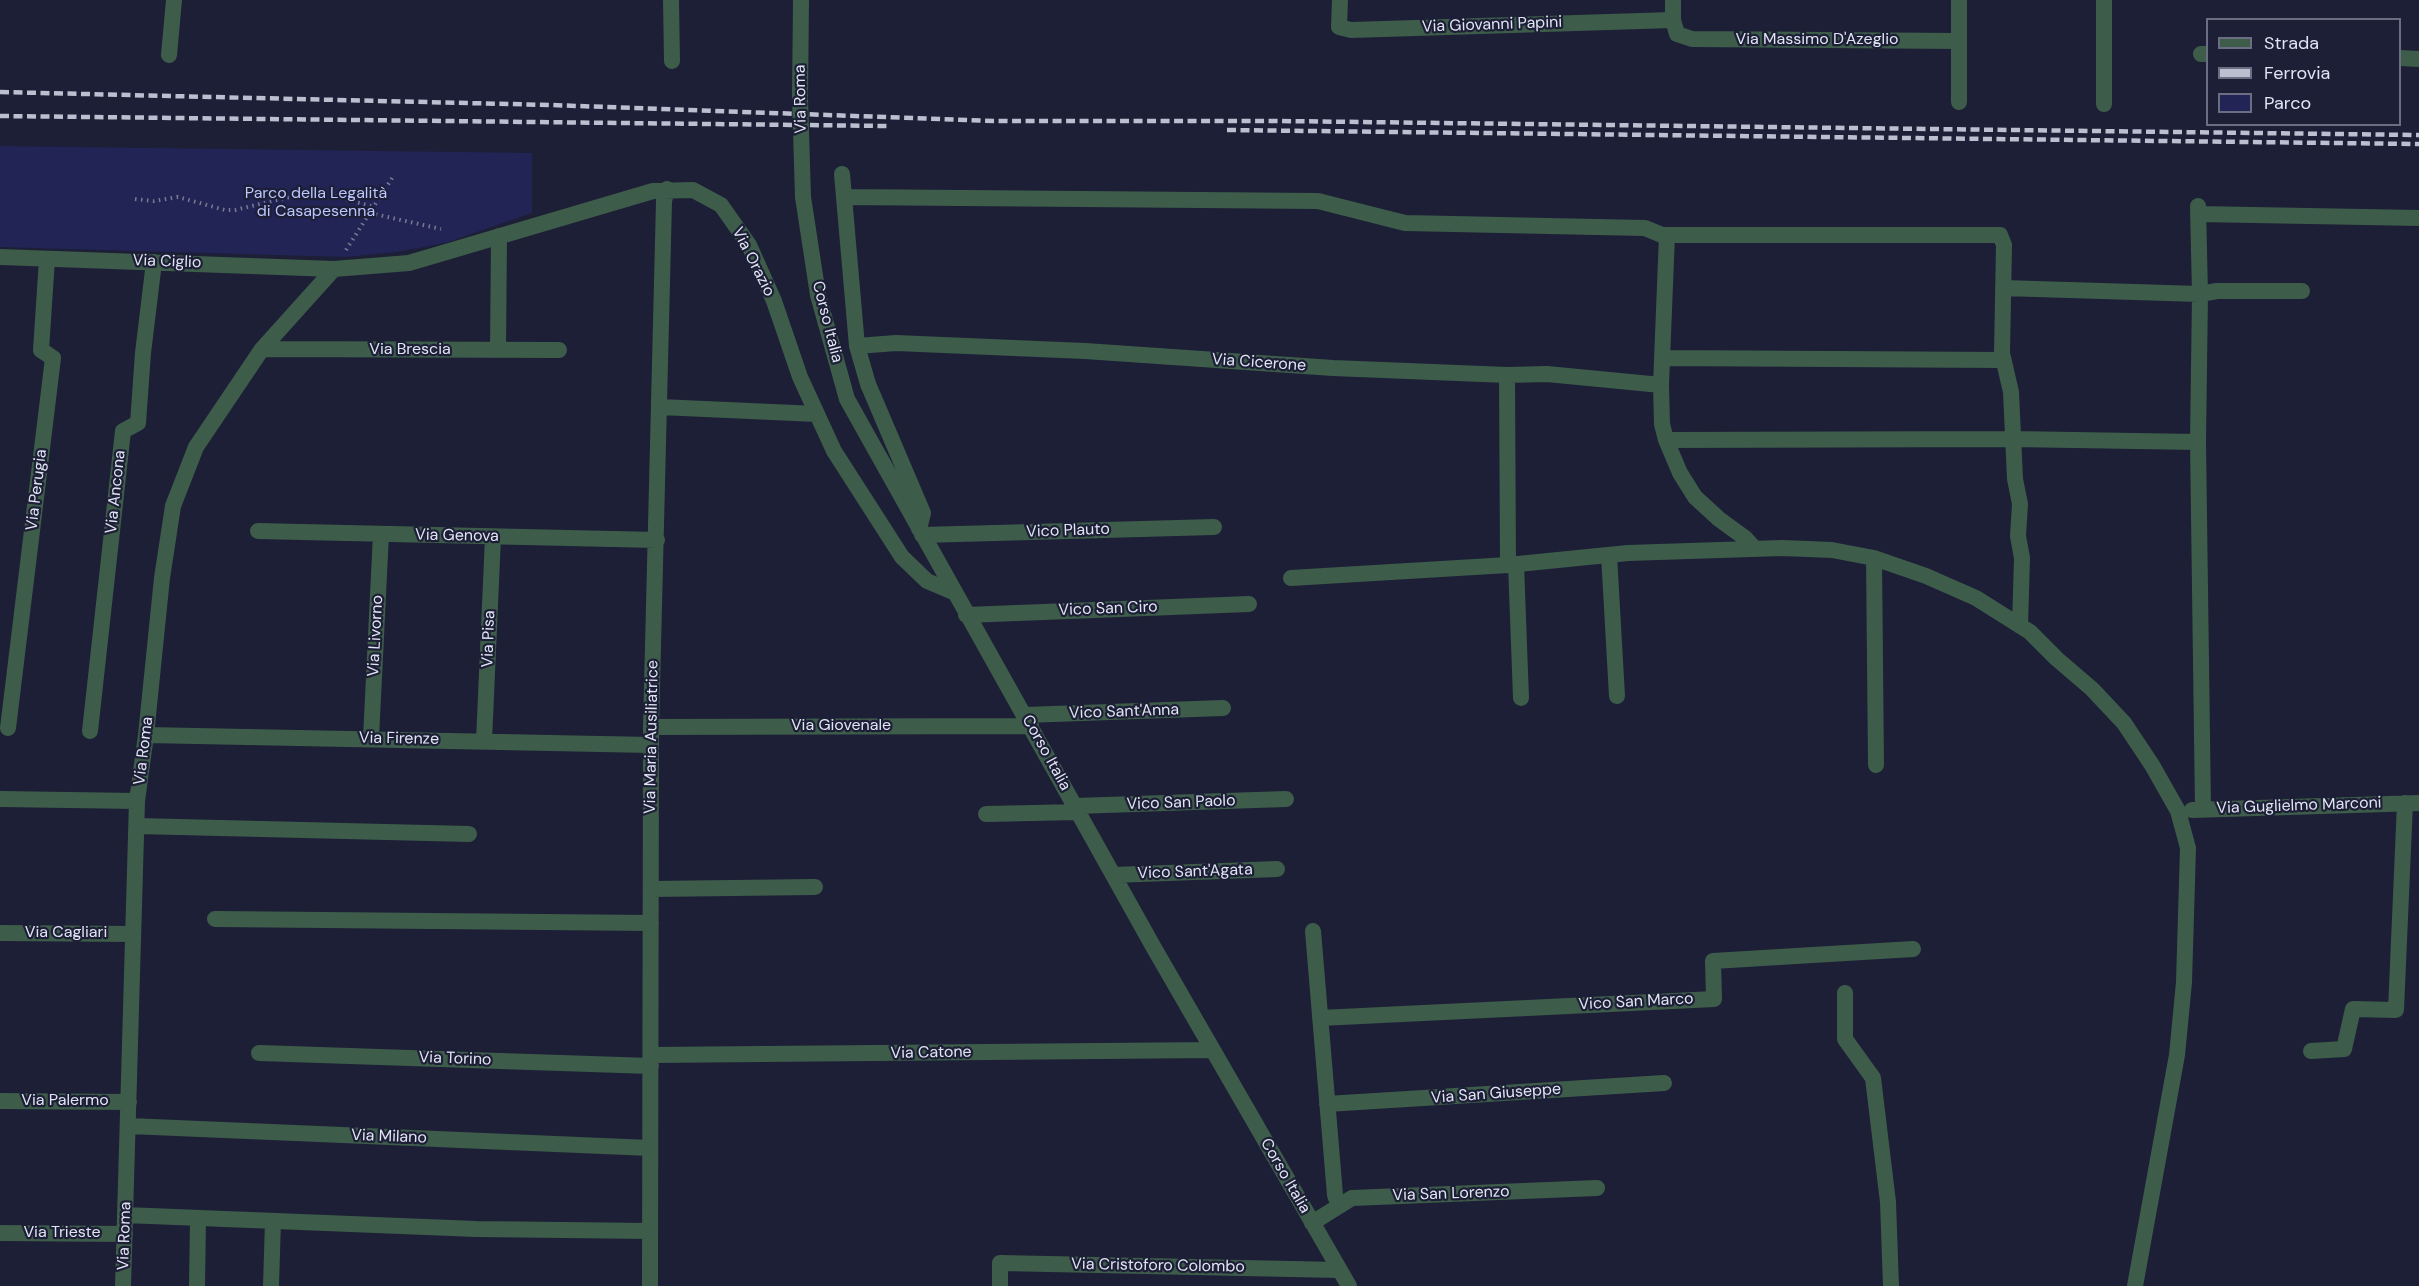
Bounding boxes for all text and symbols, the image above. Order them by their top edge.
street label: Via Giovanni Papini [1422,13,1562,37]
legend [2206,18,2401,126]
street label: Via Massimo D'Azeglio [1736,30,1898,50]
text: Strada [2264,31,2319,55]
text: Ferrovia [2264,61,2330,85]
street label: Via Roma [791,64,811,134]
text: Parco [2264,91,2311,115]
park label: Parco della Legalità di Casapesenna [245,184,387,222]
street label: Via Orazio [727,224,779,300]
street label: Via Ciglio [132,251,202,273]
street label: Corso Italia [808,279,846,365]
street label: Via Brescia [369,340,451,360]
street label: Via Cicerone [1211,350,1307,376]
street label: Via Perugia [22,448,52,532]
street label: Via Ancona [102,449,130,535]
street label: Vico Plauto [1026,520,1110,542]
street label: Via Genova [415,526,499,546]
street label: Via Livorno [364,595,388,677]
street label: Vico San Ciro [1058,598,1158,620]
street label: Via Pisa [478,610,500,668]
street label: Via Maria Ausiliatrice [641,660,663,814]
street label: Vico Sant'Anna [1069,700,1179,724]
street label: Corso Italia [1017,712,1075,794]
street label: Via Roma [130,716,158,786]
street label: Via Giovenale [791,716,891,736]
street label: Via Firenze [359,729,439,749]
street label: Vico San Paolo [1126,792,1236,814]
street label: Via Guglielmo Marconi [2216,794,2382,818]
street label: Vico Sant'Agata [1137,860,1253,884]
street label: Via Cagliari [25,923,107,943]
street label: Vico San Marco [1578,989,1694,1015]
street label: Via Catone [890,1043,972,1063]
street label: Via Torino [418,1048,492,1070]
street label: Via San Giuseppe [1430,1080,1562,1108]
street label: Via Palermo [21,1091,109,1111]
street label: Via Milano [351,1126,427,1148]
street label: Corso Italia [1256,1135,1314,1217]
street label: Via San Lorenzo [1392,1182,1510,1206]
street label: Via Roma [114,1201,136,1271]
street label: Via Trieste [23,1223,101,1243]
street label: Via Cristoforo Colombo [1071,1255,1245,1277]

